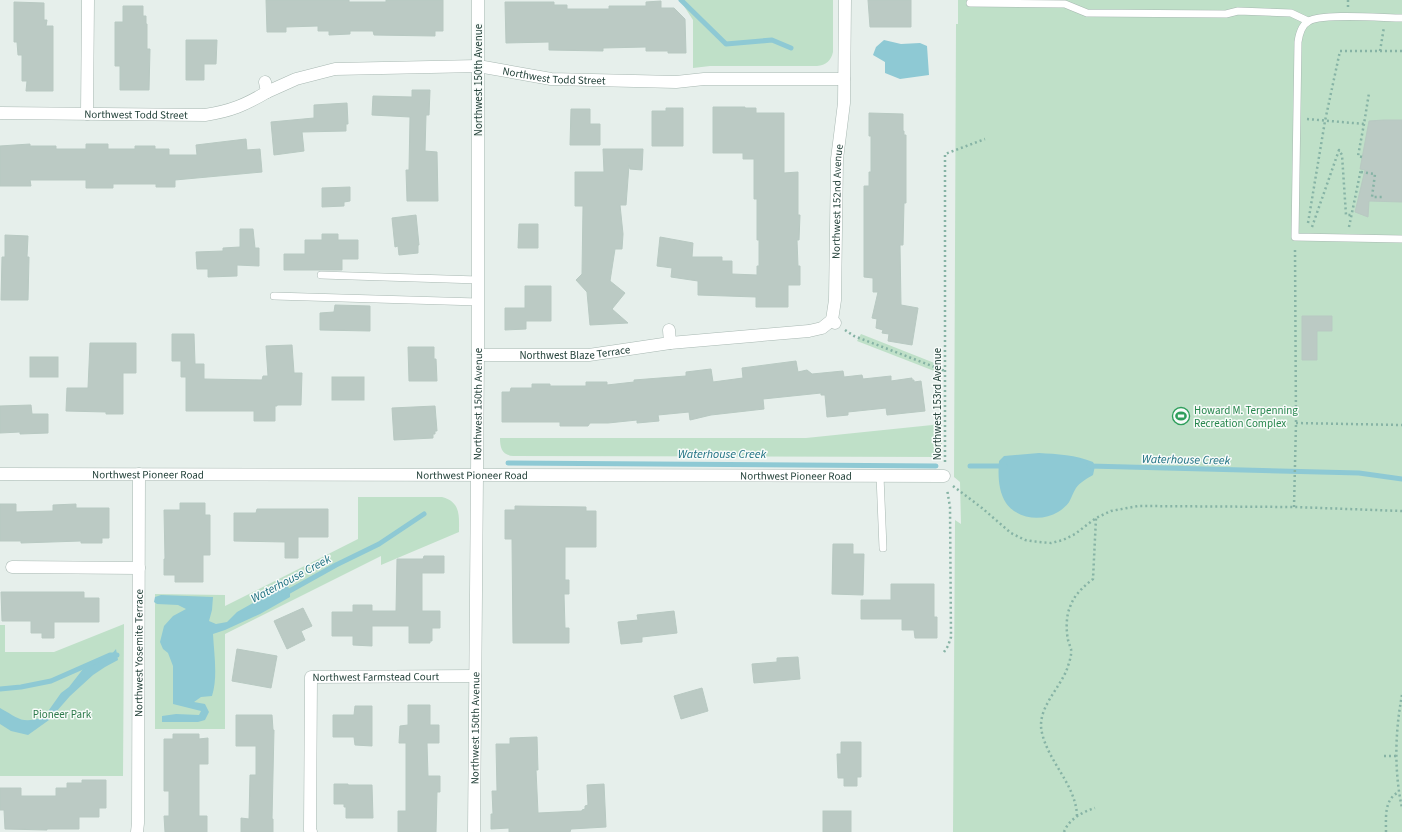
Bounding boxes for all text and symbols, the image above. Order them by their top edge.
street label: Northwest 150th Avenue [471,23,486,136]
street label: Northwest Todd Street [501,63,606,88]
street label: Northwest Todd Street [84,106,188,122]
street label: Northwest 152nd Avenue [828,143,846,259]
street label: Northwest Blaze Terrace [519,341,632,363]
street label: Northwest 150th Avenue [470,347,486,460]
street label: Northwest 153rd Avenue [930,347,945,460]
place label: Howard M. Terpenning Recreation Complex [1194,403,1298,431]
sports icon: Howard M. Terpenning Recreation Complex [1171,406,1191,426]
water label: Waterhouse Creek [678,446,767,463]
water label: Waterhouse Creek [1142,451,1231,469]
street label: Northwest Pioneer Road [92,467,204,482]
street label: Northwest Pioneer Road [416,467,528,483]
street label: Northwest Pioneer Road [740,468,852,483]
water label: Waterhouse Creek [248,551,334,607]
street label: Northwest Yosemite Terrace [131,588,146,717]
street label: Northwest Farmstead Court [312,669,439,684]
street label: Northwest 150th Avenue [467,671,483,784]
park label: Pioneer Park [33,707,92,722]

